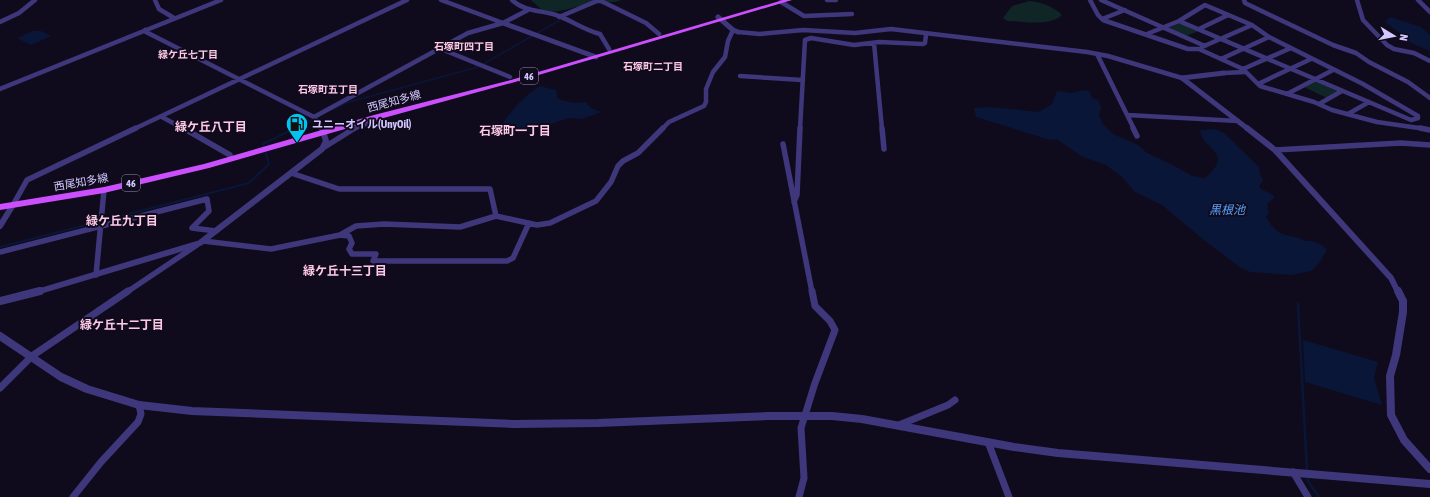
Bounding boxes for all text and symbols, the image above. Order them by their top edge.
north arrow [1374,16,1414,56]
text: N [1397,33,1410,42]
district label: 石塚町四丁目 [434,41,494,52]
district label: 緑ケ丘七丁目 [158,49,218,60]
district label: 石塚町二丁目 [623,61,683,72]
road number: 46 [520,68,538,84]
district label: 石塚町五丁目 [298,84,358,95]
street label: 西尾知多線 [366,88,422,114]
fuel station icon: ユニーオイル(UnyOil) [284,111,310,144]
place label: ユニーオイル(UnyOil) [312,118,412,130]
district label: 緑ケ丘八丁目 [175,120,247,134]
district label: 石塚町一丁目 [479,124,551,138]
street label: 西尾知多線 [53,171,109,193]
road number: 46 [122,175,140,191]
water label: 黒根池 [1209,203,1246,217]
district label: 緑ケ丘九丁目 [86,214,158,228]
district label: 緑ケ丘十三丁目 [303,264,387,278]
district label: 緑ケ丘十二丁目 [80,318,164,332]

